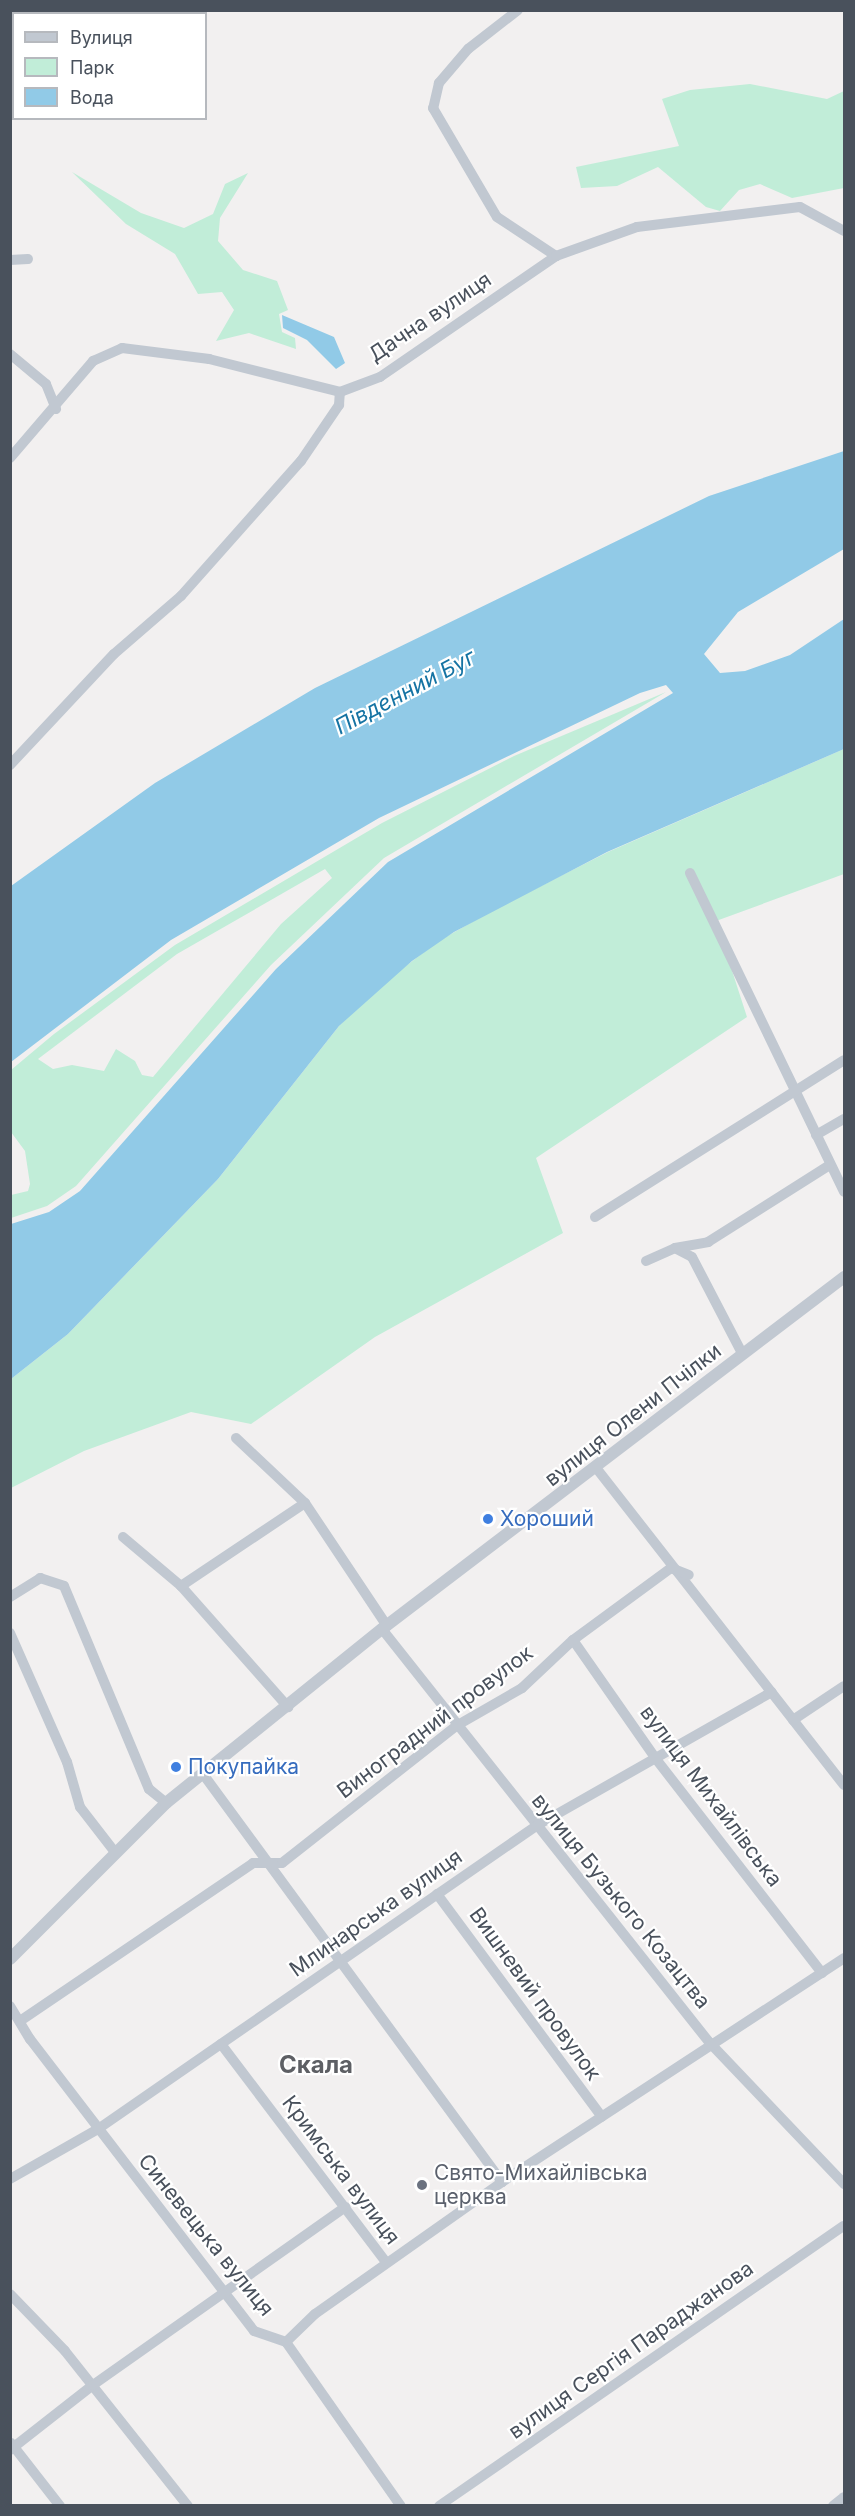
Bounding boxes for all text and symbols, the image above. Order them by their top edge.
legend [12,12,207,120]
text: Вулиця [70,27,133,48]
text: Парк [70,57,114,78]
text: Вода [70,87,114,108]
street label: Дачна вулиця [364,267,496,367]
water label: Південний Буг [330,644,480,740]
street label: вулиця Олени Пчілки [540,1338,726,1492]
place label: Хороший [500,1506,594,1532]
marker: Хороший [481,1512,495,1526]
street label: Виноградний провулок [332,1640,538,1804]
street label: вулиця Михайлівська [635,1700,787,1892]
place label: Покупайка [188,1754,299,1780]
marker: Покупайка [169,1760,183,1774]
street label: вулиця Бузького Козацтва [526,1788,716,2014]
street label: Млинарська вулиця [285,1844,467,1982]
street label: Вишневий провулок [464,1903,606,2085]
district label: Скала [279,2051,353,2079]
street label: Кримська вулиця [277,2091,405,2249]
street label: Синевецька вулиця [133,2149,279,2321]
place label: Свято-Михайлівська церква [434,2160,648,2210]
marker: Свято-Михайлівська церква [415,2178,429,2192]
street label: вулиця Сергія Параджанова [504,2256,758,2444]

